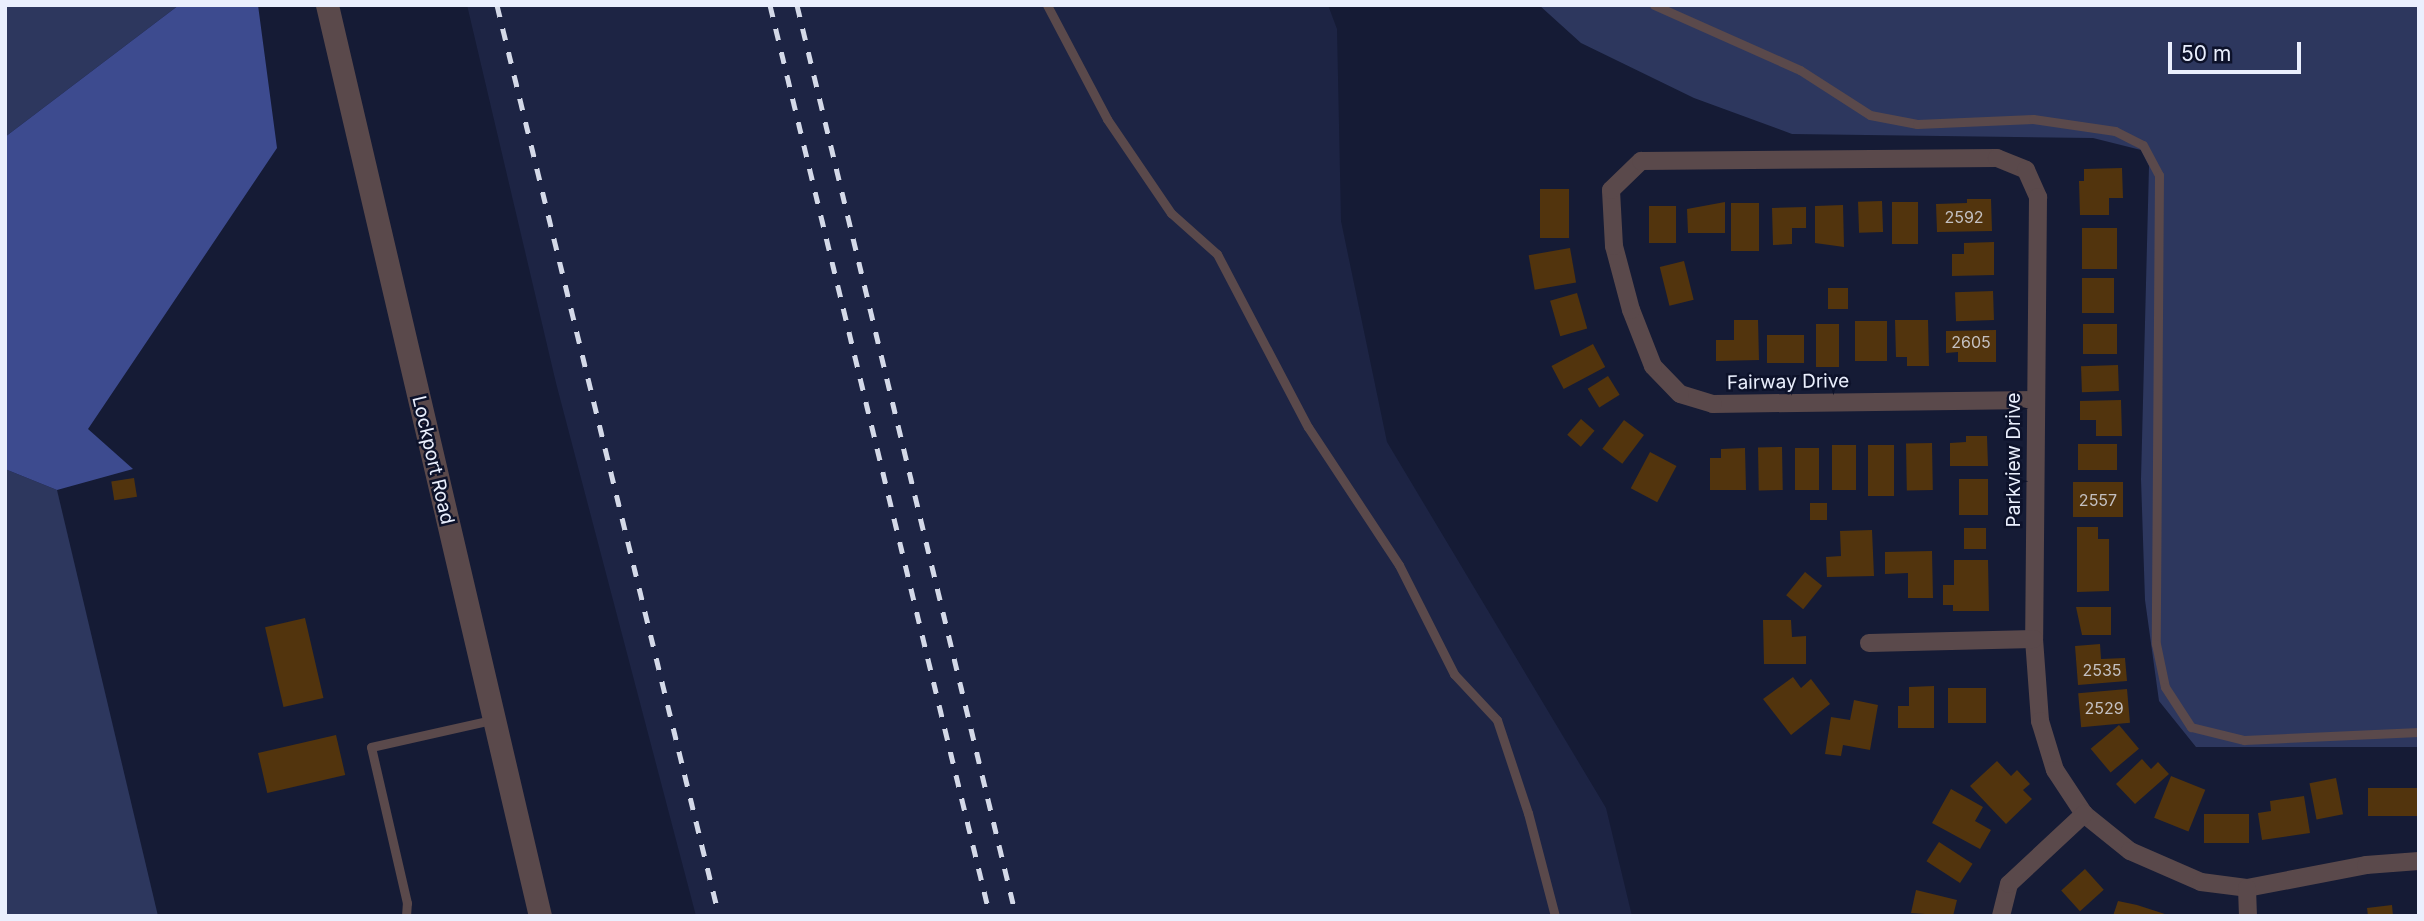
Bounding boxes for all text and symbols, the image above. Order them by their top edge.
scale bar [2172,28,2305,72]
text: 50 m [2181,41,2231,66]
house number: 2592 [1944,207,1984,227]
house number: 2605 [1951,332,1991,352]
street label: Fairway Drive [1727,370,1849,394]
street label: Lockport Road [407,393,459,527]
street label: Parkview Drive [2003,393,2025,527]
house number: 2557 [2079,490,2117,510]
house number: 2535 [2082,660,2122,680]
house number: 2529 [2084,698,2124,718]

